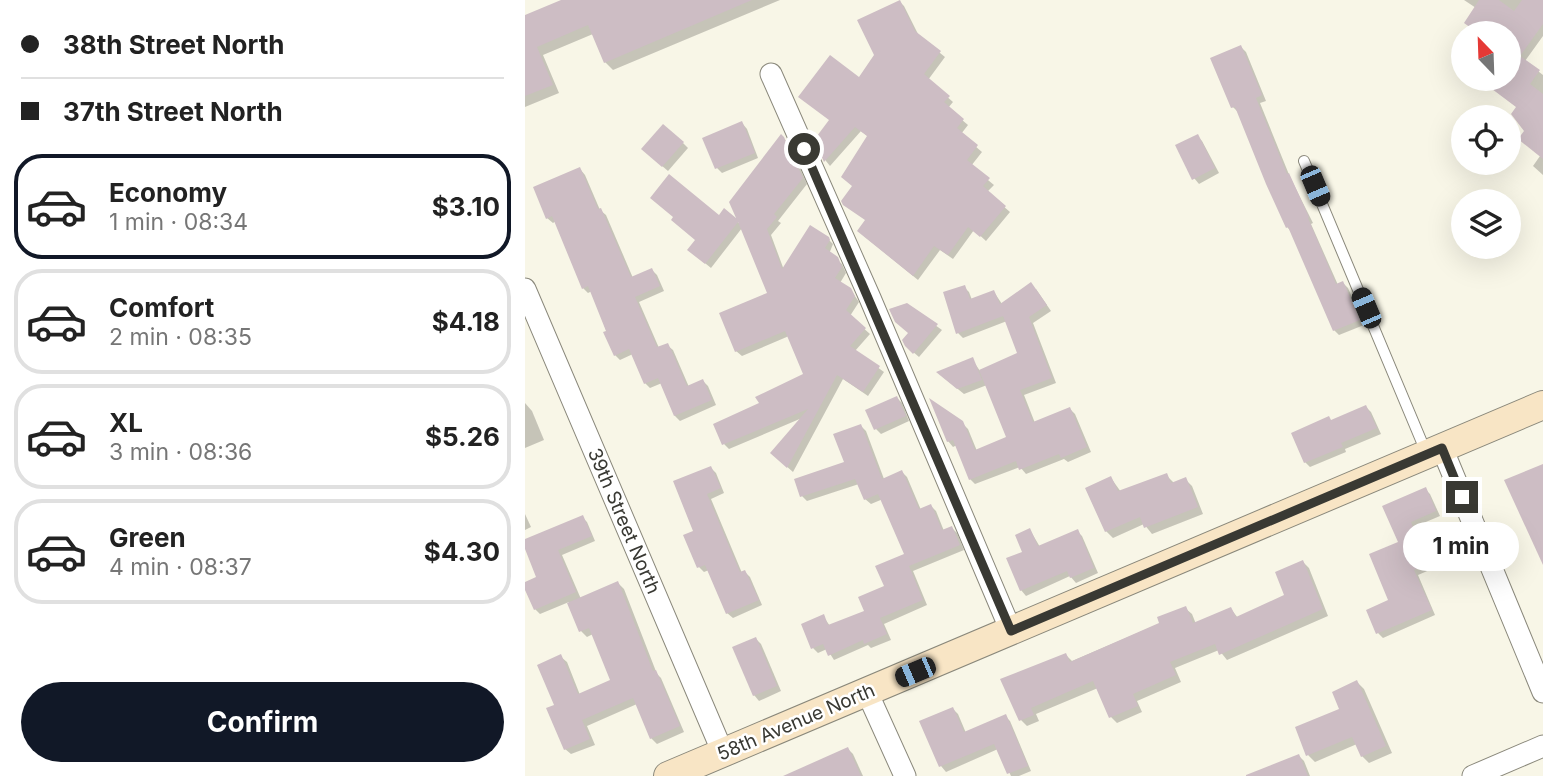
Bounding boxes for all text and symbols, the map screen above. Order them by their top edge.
north arrow [1451,21,1521,91]
map controls [1451,21,1521,259]
text: 38th Street North [63,29,284,60]
text: 37th Street North [63,96,283,127]
button: locate [1451,105,1521,175]
route start [788,133,820,165]
car [1298,163,1333,209]
icon: car [25,175,88,238]
text: Economy [109,177,227,208]
button: layers [1451,189,1521,259]
text: $3.10 [432,191,500,222]
text: 1 min · 08:34 [109,208,248,236]
car [1349,285,1384,331]
icon: car [25,290,88,353]
text: Comfort [109,292,214,323]
text: $4.18 [432,306,500,337]
text: 2 min · 08:35 [109,323,252,351]
icon: car [25,405,88,468]
text: XL [109,407,143,438]
text: $5.26 [425,421,500,452]
text: 3 min · 08:36 [109,438,252,466]
street label: 39th Street North [583,445,665,597]
route end [1446,481,1478,513]
icon: car [25,520,88,583]
text: Green [109,522,186,553]
callout: 1 min [1404,522,1520,570]
text: 1 min [1433,532,1489,560]
text: $4.30 [424,536,500,567]
text: 4 min · 08:37 [109,553,252,581]
car [892,654,939,690]
street label: 58th Avenue North [714,678,878,766]
button: Confirm [21,682,504,762]

